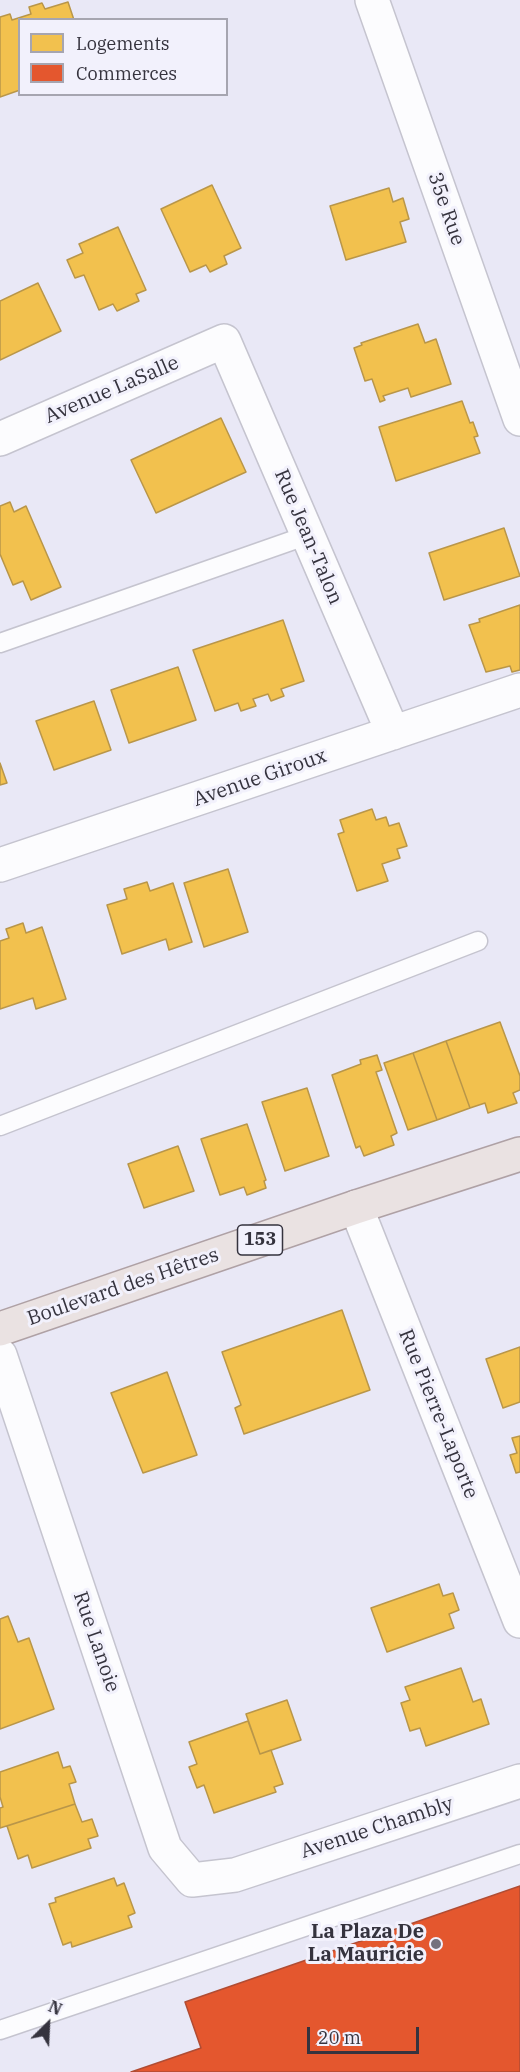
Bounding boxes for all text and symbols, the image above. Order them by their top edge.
legend [18,18,228,96]
text: Logements [76,32,170,55]
text: Commerces [76,62,177,85]
street label: 35e Rue [422,169,470,249]
street label: Avenue LaSalle [41,351,183,429]
street label: Rue Jean-Talon [269,466,347,608]
street label: Avenue Giroux [190,744,330,812]
road number: 153 [238,1225,282,1255]
street label: Boulevard des Hêtres [24,1243,222,1331]
street label: Rue Pierre-Laporte [393,1326,483,1502]
street label: Rue Lanoie [68,1588,124,1696]
street label: Avenue Chambly [298,1792,456,1864]
place label: La Plaza De La Mauricie [308,1920,424,1967]
marker: La Plaza De La Mauricie [429,1937,443,1951]
north arrow [18,1994,78,2054]
text: N [45,1996,65,2019]
scale bar [310,2015,422,2053]
text: 20 m [318,2026,361,2049]

